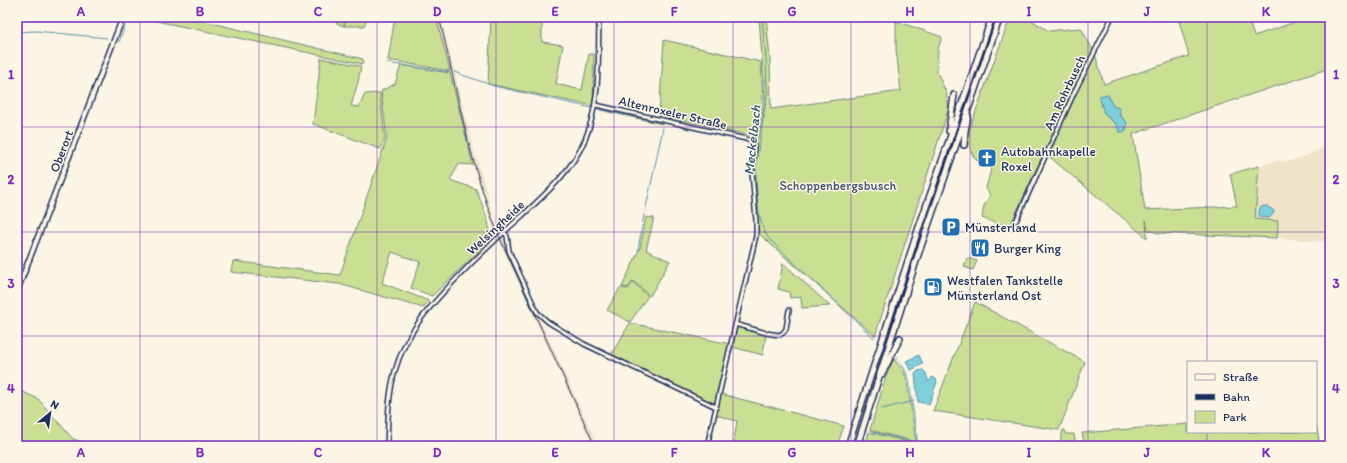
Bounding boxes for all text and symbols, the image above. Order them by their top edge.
text: A [76,4,86,19]
text: B [196,4,205,19]
text: C [314,4,323,19]
text: D [433,4,442,19]
text: E [551,4,559,19]
text: F [671,4,678,19]
text: G [788,4,797,19]
text: H [906,4,915,19]
text: I [1027,4,1032,19]
text: J [1143,4,1151,19]
text: K [1262,4,1271,19]
street label: Am Rohrbusch [1041,52,1088,132]
text: 1 [8,67,14,82]
text: 1 [1333,67,1339,82]
street label: Altenroxeler Straße [617,93,728,132]
water label: Meckelbach [740,104,765,176]
street label: Oberort [47,128,76,174]
place label: Autobahnkapelle Roxel [1001,144,1096,174]
church icon: Autobahnkapelle Roxel [976,147,998,169]
text: 2 [8,172,15,187]
text: 2 [1333,172,1340,187]
park label: Schoppenbergsbusch [779,178,897,193]
street label: Welsingheide [463,197,527,258]
parking icon: Münsterland [940,216,962,238]
place label: Münsterland [965,220,1036,235]
restaurant icon: Burger King [969,237,991,259]
place label: Burger King [994,241,1062,256]
place label: Westfalen Tankstelle Münsterland Ost [947,273,1063,303]
text: 3 [7,276,15,291]
fuel station icon: Westfalen Tankstelle Münsterland Ost [922,276,944,298]
text: 3 [1332,276,1340,291]
legend [1187,361,1317,433]
text: Straße [1223,370,1258,384]
text: 4 [7,381,15,396]
text: 4 [1332,381,1340,396]
text: Bahn [1223,390,1250,404]
north arrow [30,393,70,433]
text: N [48,397,61,412]
text: Park [1223,410,1247,424]
text: A [76,445,86,460]
text: B [196,445,205,460]
text: C [314,445,323,460]
text: D [433,445,442,460]
text: E [551,445,559,460]
text: F [671,445,678,460]
text: G [788,445,797,460]
text: H [906,445,915,460]
text: I [1027,445,1032,460]
text: J [1143,445,1151,460]
text: K [1262,445,1271,460]

